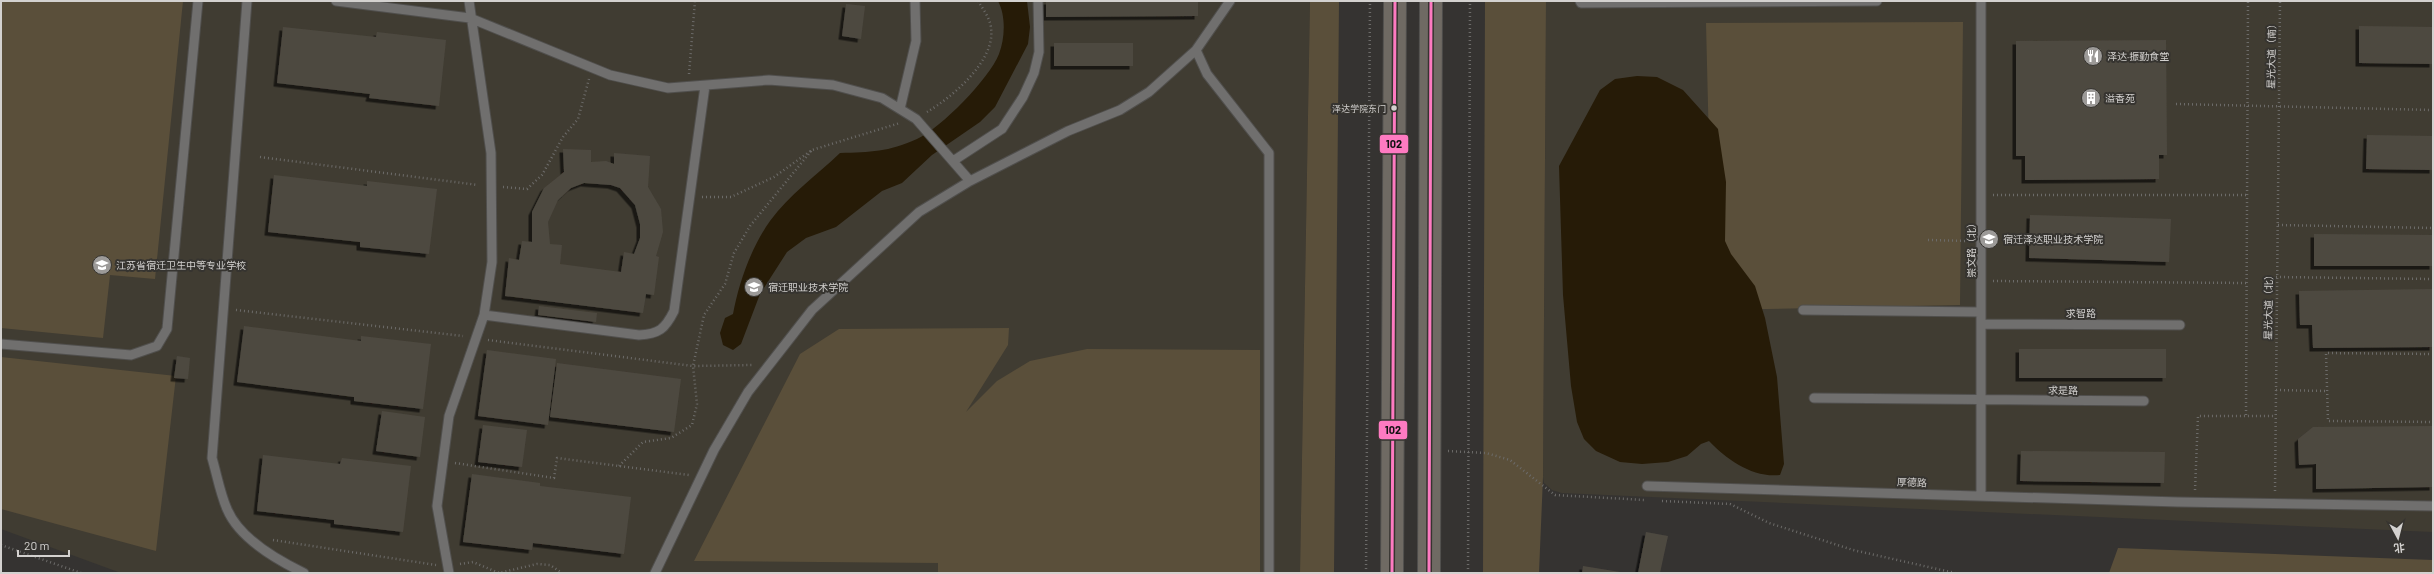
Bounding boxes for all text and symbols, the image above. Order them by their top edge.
street label: 星光大道（南） [2264,19,2278,89]
restaurant icon: 泽达·振勤食堂 [2082,45,2104,67]
place label: 泽达·振勤食堂 [2107,50,2169,62]
building icon: 溢香苑 [2080,87,2102,109]
place label: 溢香苑 [2105,92,2135,104]
place label: 泽达学院东门 [1332,103,1386,114]
marker: 泽达学院东门 [1389,103,1399,113]
line badge: 102 [1379,134,1409,154]
text: 102 [1386,137,1402,150]
street label: 崇文路（北） [1965,218,1977,278]
school or university icon: 宿迁泽达职业技术学院 [1978,228,2000,250]
place label: 宿迁泽达职业技术学院 [2003,233,2103,245]
school or university icon: 江苏省宿迁卫生中等专业学校 [91,254,113,276]
place label: 江苏省宿迁卫生中等专业学校 [116,259,246,271]
street label: 星光大道（北） [2261,270,2275,340]
school or university icon: 宿迁职业技术学院 [743,276,765,298]
place label: 宿迁职业技术学院 [768,281,848,293]
street label: 求智路 [2066,307,2096,319]
street label: 求是路 [2048,384,2078,396]
line badge: 102 [1378,420,1408,440]
text: 102 [1385,423,1401,436]
street label: 厚德路 [1897,475,1927,489]
north arrow [2378,518,2418,558]
scale bar [18,532,69,558]
text: 20 m [24,538,50,552]
text: 北 [2393,541,2406,556]

